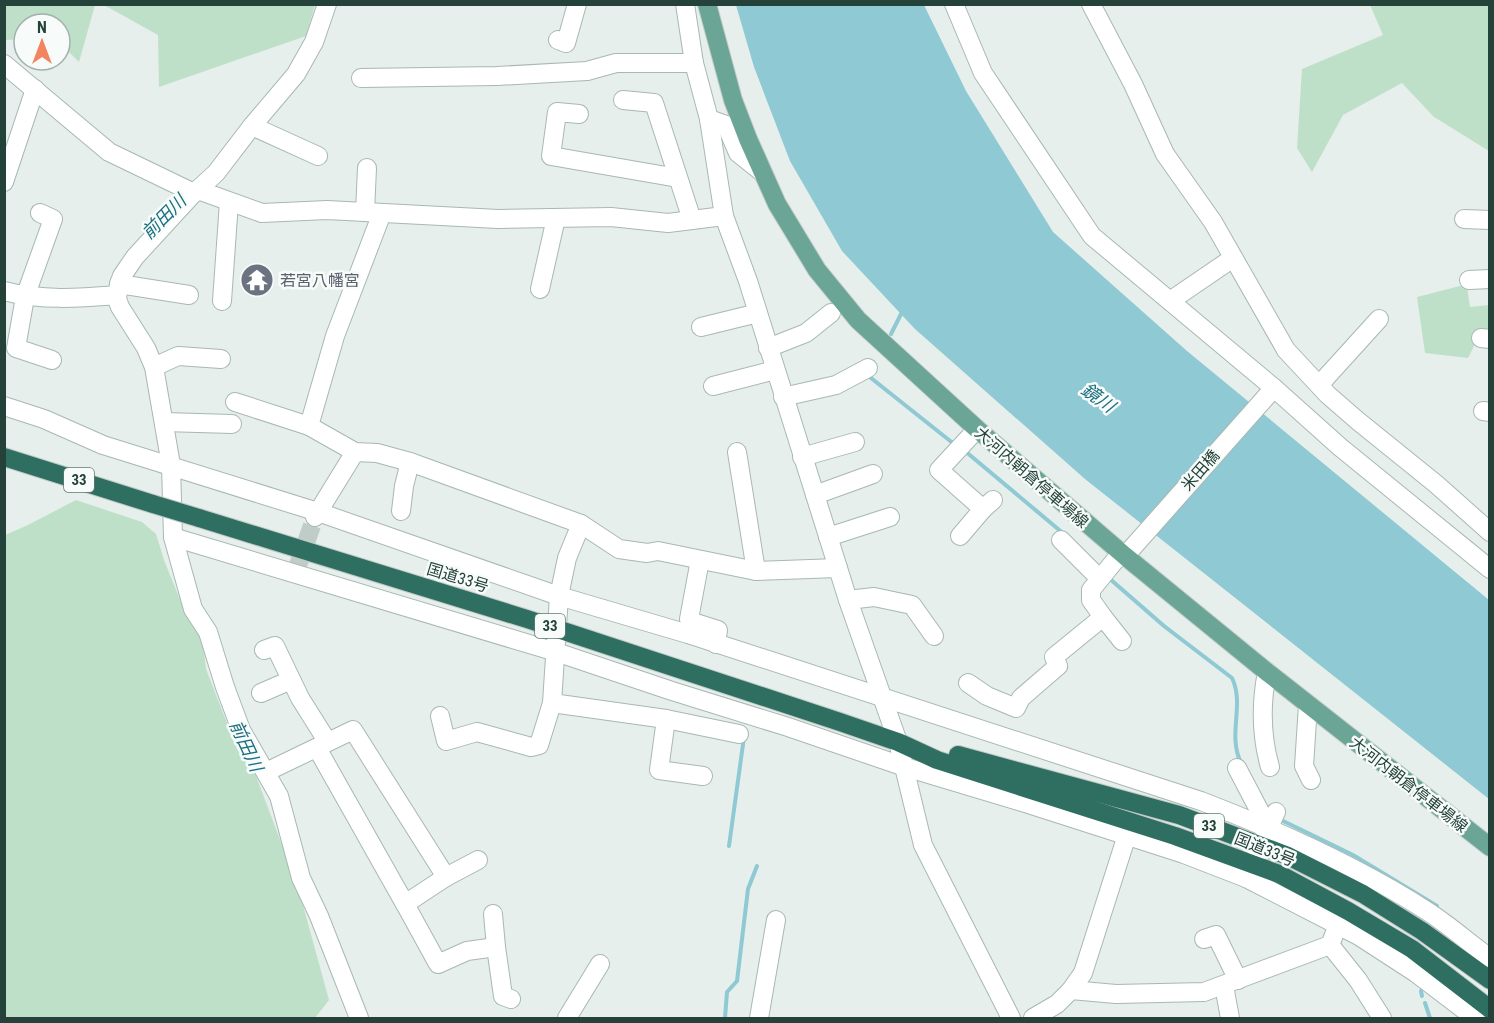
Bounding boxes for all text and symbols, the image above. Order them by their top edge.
north arrow [12,12,72,72]
text: N [37,18,47,37]
water label: 前田川 [137,189,192,243]
temple icon: 若宮八幡宮 [239,262,275,298]
place label: 若宮八幡宮 [280,271,360,290]
water label: 鏡川 [1078,379,1121,418]
street label: 大河内朝倉停車場線 [971,423,1092,532]
street label: 米田橋 [1177,446,1223,495]
road number: 33 [64,468,94,492]
street label: 国道33号 [425,559,491,596]
road number: 33 [535,614,565,638]
water label: 前田川 [226,717,268,777]
street label: 大河内朝倉停車場線 [1346,733,1471,836]
road number: 33 [1194,814,1224,838]
street label: 国道33号 [1232,829,1298,870]

